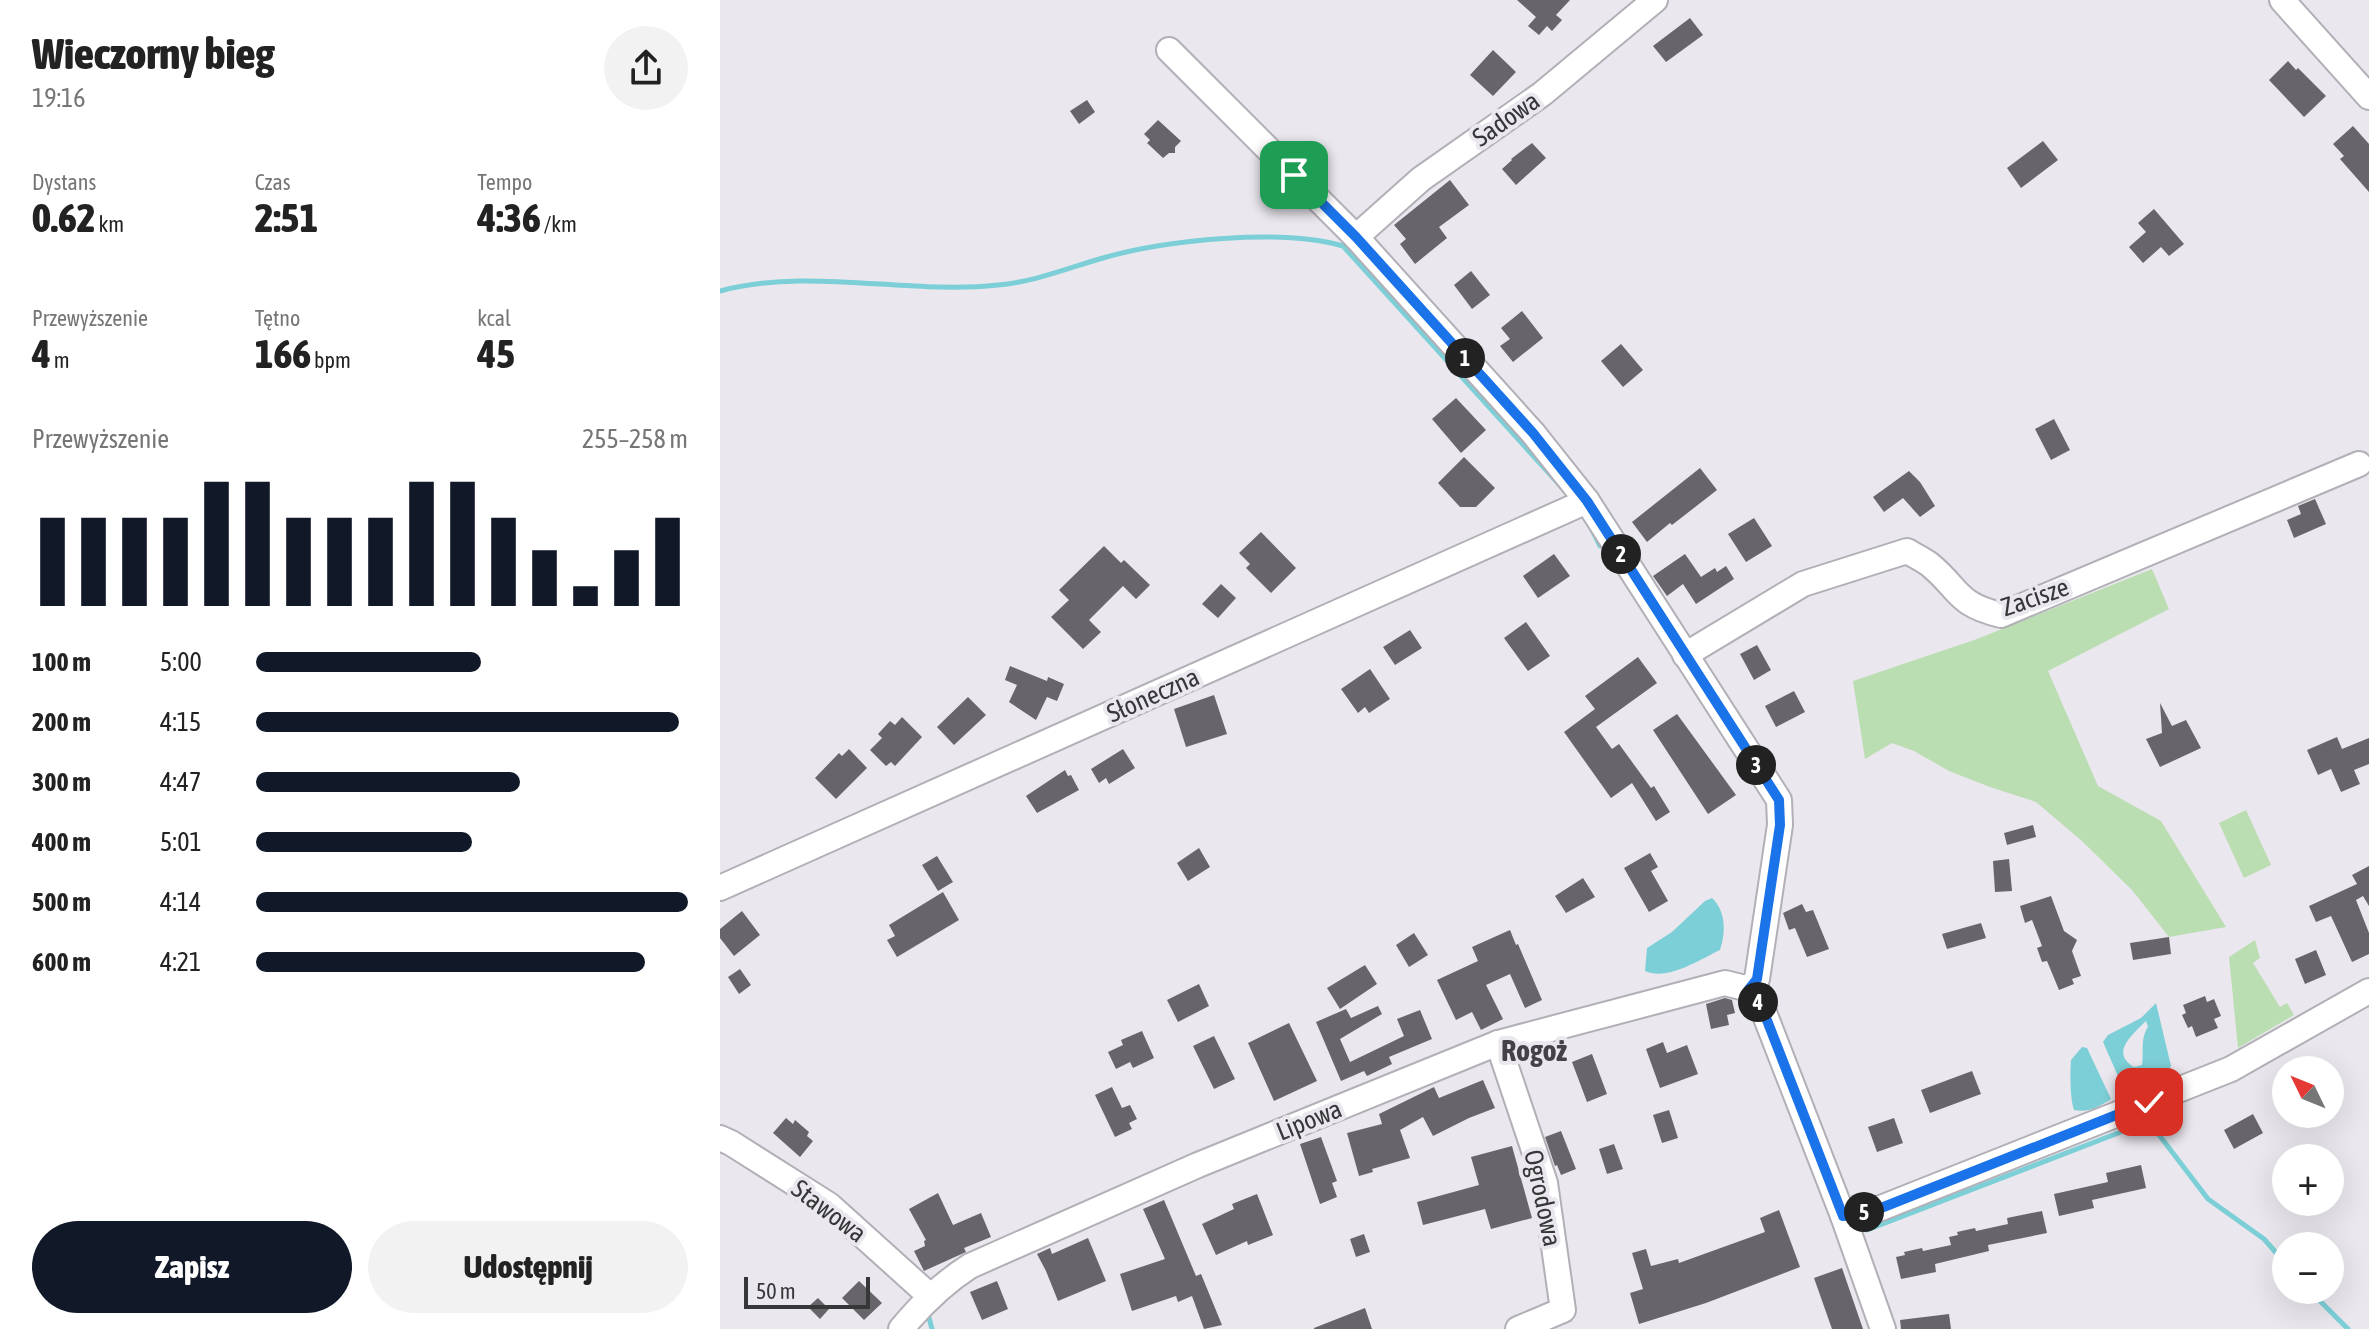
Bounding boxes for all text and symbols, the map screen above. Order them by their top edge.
button: share [604,26,688,110]
text: Wieczorny bieg [32,28,274,78]
text: 19:16 [32,83,86,113]
street label: Sadowa [1467,85,1545,153]
pin [1260,141,1328,209]
icon: arrive [1272,153,1316,197]
text: Dystans [32,169,96,195]
text: Czas [255,169,290,195]
text: Tempo [477,169,532,195]
text: 0.62 [32,195,96,240]
text: 2:51 [255,195,318,240]
text: 4:36 [477,195,541,240]
text: km [96,211,124,237]
text: /km [541,211,577,237]
text: Przewyższenie [32,305,148,331]
text: Tętno [255,305,300,331]
text: kcal [477,305,511,331]
text: 4 [32,331,51,376]
text: 166 [255,331,311,376]
text: 45 [477,331,515,376]
pin: 1 [1445,338,1485,378]
text: 1 [1460,345,1470,371]
text: m [51,347,70,373]
text: bpm [311,347,351,373]
text: Przewyższenie [32,424,169,454]
text: 255–258 m [582,424,688,454]
pin: 2 [1601,534,1641,574]
text: 2 [1616,541,1626,567]
street label: Zacisze [1997,572,2073,622]
text: 100 m [32,647,91,677]
text: 5:00 [160,647,202,677]
street label: Słoneczna [1102,661,1204,729]
text: 200 m [32,707,91,737]
text: 4:15 [160,707,201,737]
pin: 3 [1736,745,1776,785]
text: 3 [1751,752,1761,778]
text: 300 m [32,767,91,797]
text: 4:47 [160,767,201,797]
text: 400 m [32,827,91,857]
text: 5:01 [160,827,202,857]
text: 500 m [32,887,91,917]
text: 4:14 [160,887,201,917]
text: 600 m [32,947,91,977]
text: 4:21 [160,947,201,977]
pin: 4 [1738,982,1778,1022]
text: 4 [1753,989,1763,1015]
district label: Rogoż [1501,1033,1567,1067]
north arrow [2272,1056,2344,1128]
map controls [2272,1056,2344,1304]
pin [2115,1068,2183,1136]
icon: check [2127,1080,2171,1124]
street label: Lipowa [1272,1093,1346,1147]
button: + [2272,1144,2344,1216]
street label: Ogrodowa [1518,1147,1568,1249]
street label: Stawowa [786,1173,872,1249]
pin: 5 [1844,1192,1884,1232]
text: 5 [1859,1199,1869,1225]
button: Zapisz [32,1221,352,1313]
button: Udostępnij [368,1221,688,1313]
button: − [2272,1232,2344,1304]
scale bar [744,1273,870,1309]
text: 50 m [756,1278,796,1304]

